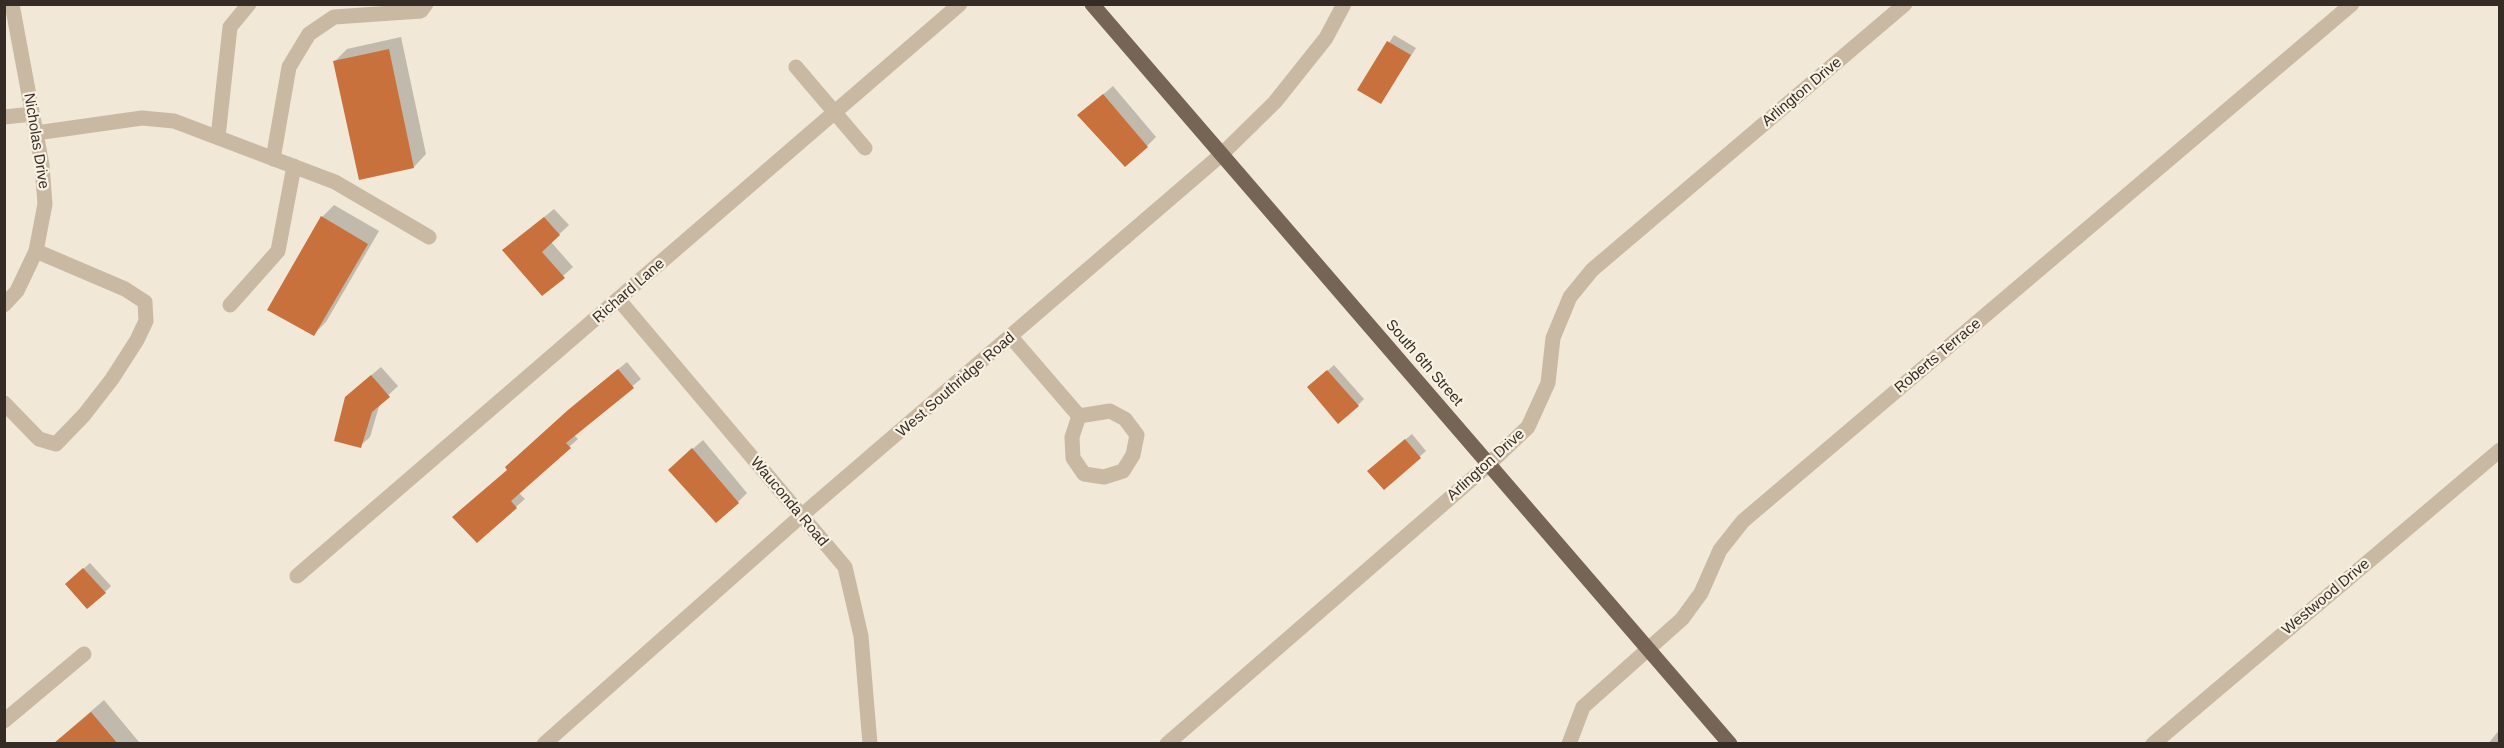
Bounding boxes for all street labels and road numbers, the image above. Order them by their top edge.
street label: Arlington Drive [1759,53,1845,131]
street label: Nicholas Drive [20,92,52,190]
street label: Richard Lane [589,255,669,327]
street label: Roberts Terrace [1891,315,1985,397]
street label: South 6th Street [1382,316,1466,410]
street label: West Southridge Road [893,329,1019,441]
street label: Arlington Drive [1443,425,1529,505]
street label: Wauconda Road [746,454,832,550]
street label: Westwood Drive [2278,555,2374,639]

